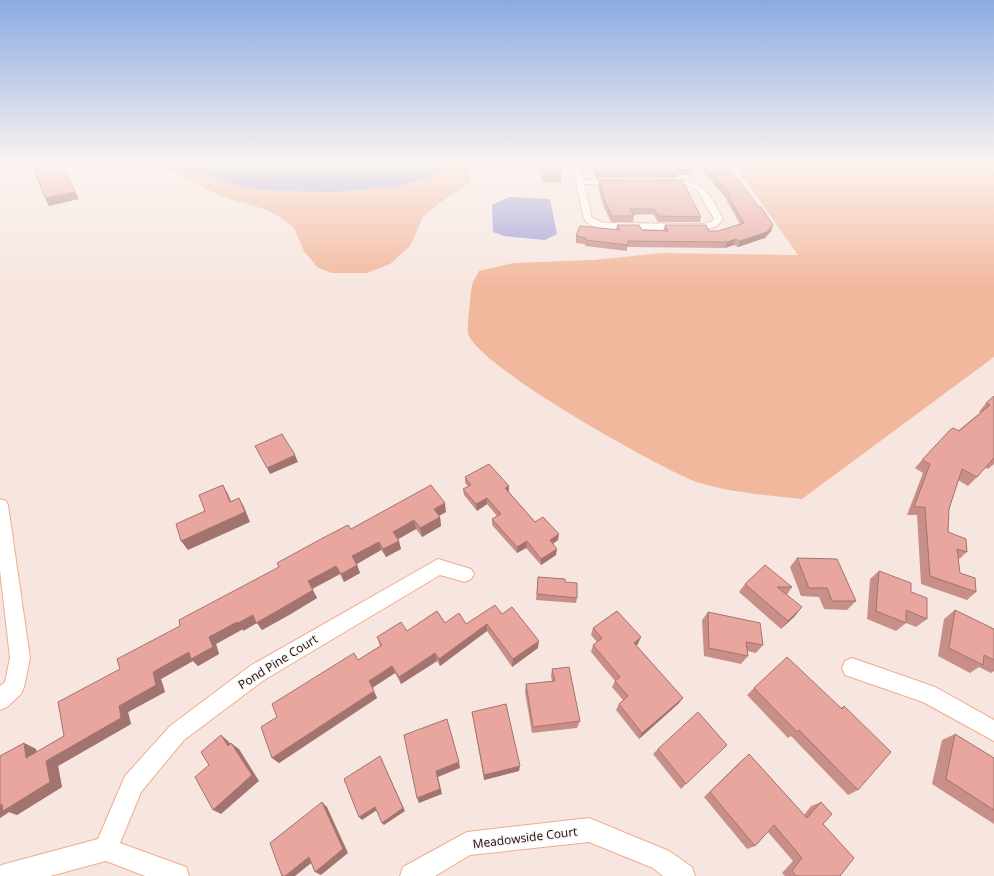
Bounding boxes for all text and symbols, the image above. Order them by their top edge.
street label: Pond Pine Court [235,630,321,693]
street label: Meadowside Court [472,823,578,852]

